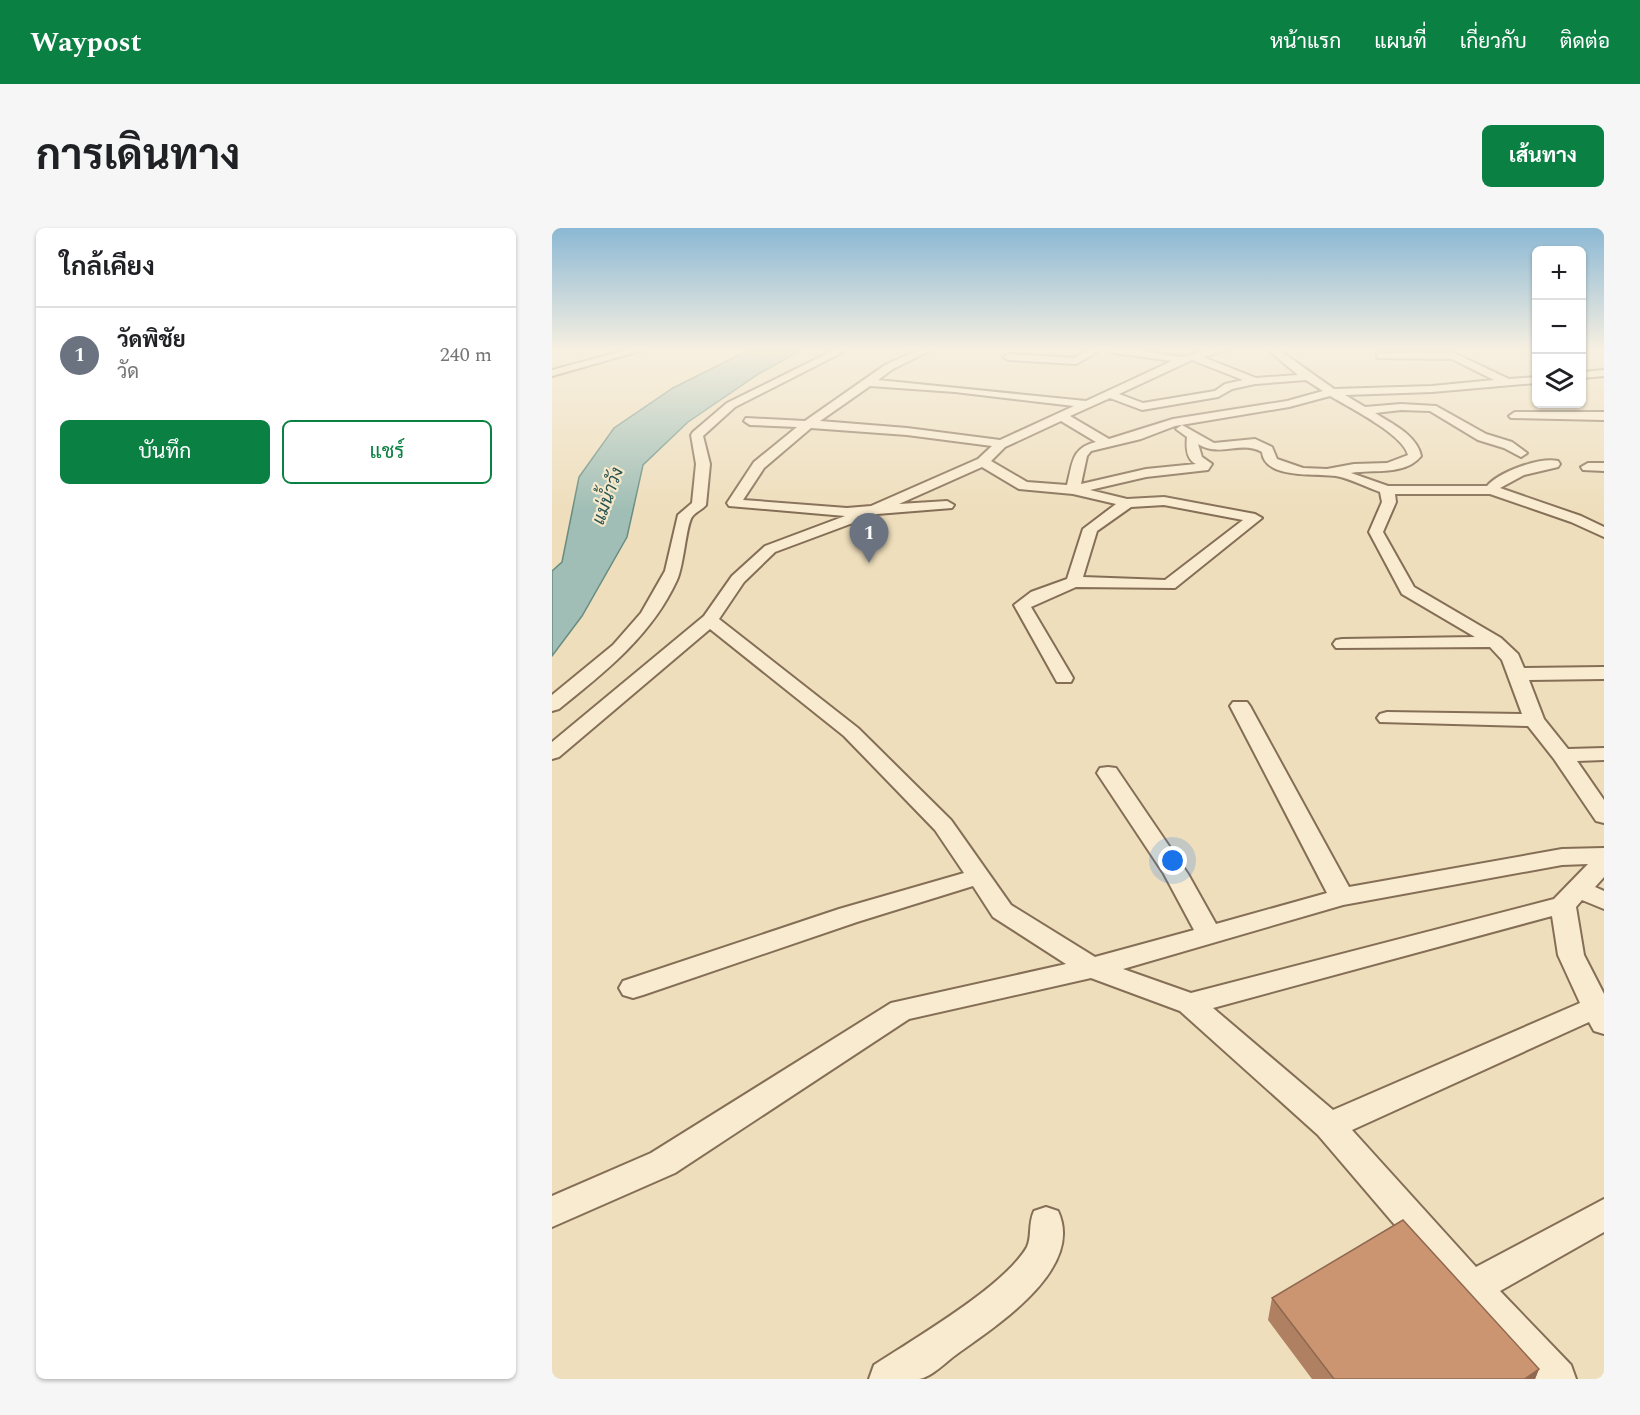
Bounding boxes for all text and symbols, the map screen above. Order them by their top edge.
text: Waypost [30,21,141,64]
text: หน้าแรก [1270,26,1341,58]
text: แผนที่ [1374,26,1427,58]
text: เกี่ยวกับ [1460,26,1527,58]
text: ติดต่อ [1560,26,1610,58]
text: การเดินทาง [36,125,240,188]
button: เส้นทาง [1482,125,1604,187]
map controls [1532,246,1586,408]
button: + [1532,246,1586,300]
text: ใกล้เคียง [60,247,155,287]
button: − [1532,300,1586,354]
text: วัดพิชัย [117,324,186,357]
text: 1 [74,340,85,370]
text: 240 m [440,340,492,370]
button: layers [1532,354,1586,408]
text: วัด [117,357,139,387]
button: บันทึก [60,420,270,484]
button: แชร์ [282,420,492,484]
water label: แม่น้ำวัง [582,463,631,528]
pin: 1 [850,514,888,563]
your location [1158,846,1187,875]

